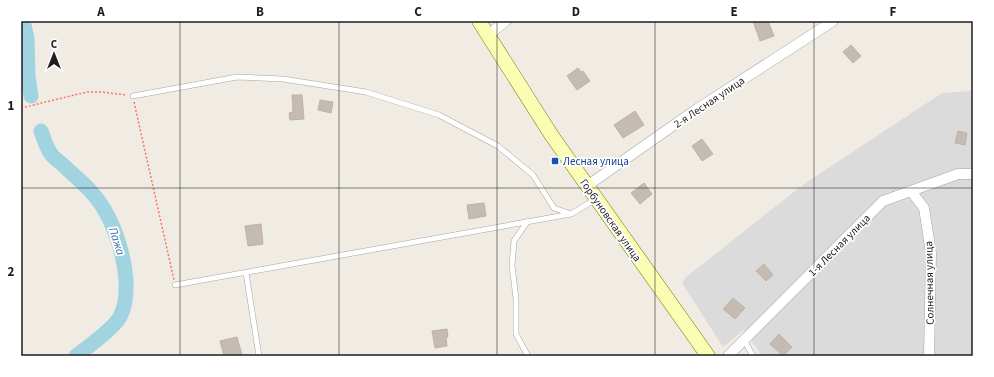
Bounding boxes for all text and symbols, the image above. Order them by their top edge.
text: A [96,3,105,21]
text: B [256,3,264,21]
text: C [414,3,422,21]
text: D [572,3,580,21]
text: E [730,3,738,21]
text: F [890,3,897,21]
north arrow [34,34,74,74]
text: С [51,37,58,52]
street label: 2-я Лесная улица [671,73,748,132]
text: 1 [8,97,15,115]
place label: Лесная улица [563,154,629,169]
marker: Лесная улица [550,156,560,166]
street label: Горбуновская улица [576,176,645,265]
street label: 1-я Лесная улица [805,211,874,280]
water label: Пажа [104,225,129,258]
street label: Солнечная улица [921,241,938,325]
text: 2 [8,263,15,281]

